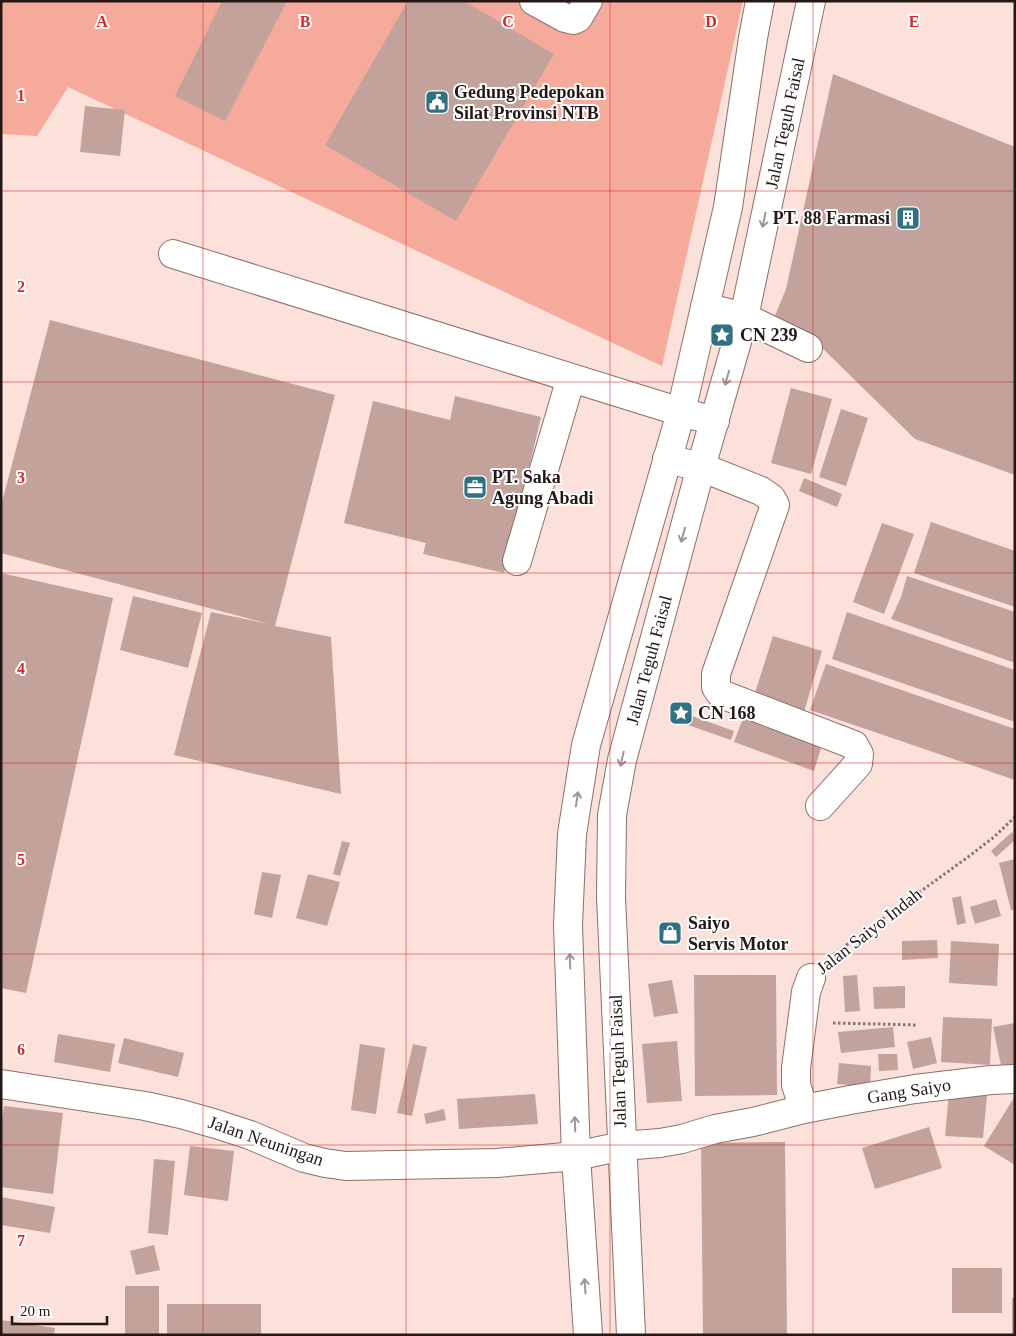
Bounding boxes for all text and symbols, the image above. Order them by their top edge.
text: A [96,13,108,30]
text: B [300,13,311,30]
text: C [502,13,514,30]
text: D [705,13,717,30]
text: E [909,13,919,30]
street label: Jalan Teguh Faisal [761,56,809,190]
place label: Gedung Pedepokan Silat Provinsi NTB [454,82,605,123]
text: 1 [17,87,25,104]
public building icon: Gedung Pedepokan Silat Provinsi NTB [424,89,450,115]
building icon: PT. 88 Farmasi [895,205,921,231]
place label: PT. 88 Farmasi [773,208,890,228]
one-way arrow [759,212,768,228]
text: 2 [17,278,25,295]
place icon: CN 239 [709,322,735,348]
place label: CN 239 [740,325,798,345]
one-way arrow [721,370,731,386]
place label: PT. Saka Agung Abadi [492,467,594,508]
text: 3 [17,469,25,486]
office icon: PT. Saka Agung Abadi [462,474,488,500]
one-way arrow [678,526,687,542]
street label: Jalan Teguh Faisal [622,593,676,727]
text: 4 [17,660,25,677]
place icon: CN 168 [668,700,694,726]
place label: CN 168 [698,703,756,723]
one-way arrow [617,751,626,767]
one-way arrow [573,792,583,808]
text: 5 [17,851,25,868]
street label: Jalan Saiyo Indah [812,884,926,978]
place label: Saiyo Servis Motor [688,913,788,954]
shop icon: Saiyo Servis Motor [657,920,683,946]
one-way arrow [565,954,574,970]
street label: Jalan Teguh Faisal [606,994,630,1128]
text: 6 [17,1041,25,1058]
street label: Gang Saiyo [866,1075,952,1107]
street label: Jalan Neuningan [206,1112,326,1170]
one-way arrow [571,1116,580,1132]
text: 7 [17,1232,25,1249]
one-way arrow [580,1278,589,1294]
scale bar [12,1294,108,1326]
text: 20 m [20,1303,51,1319]

